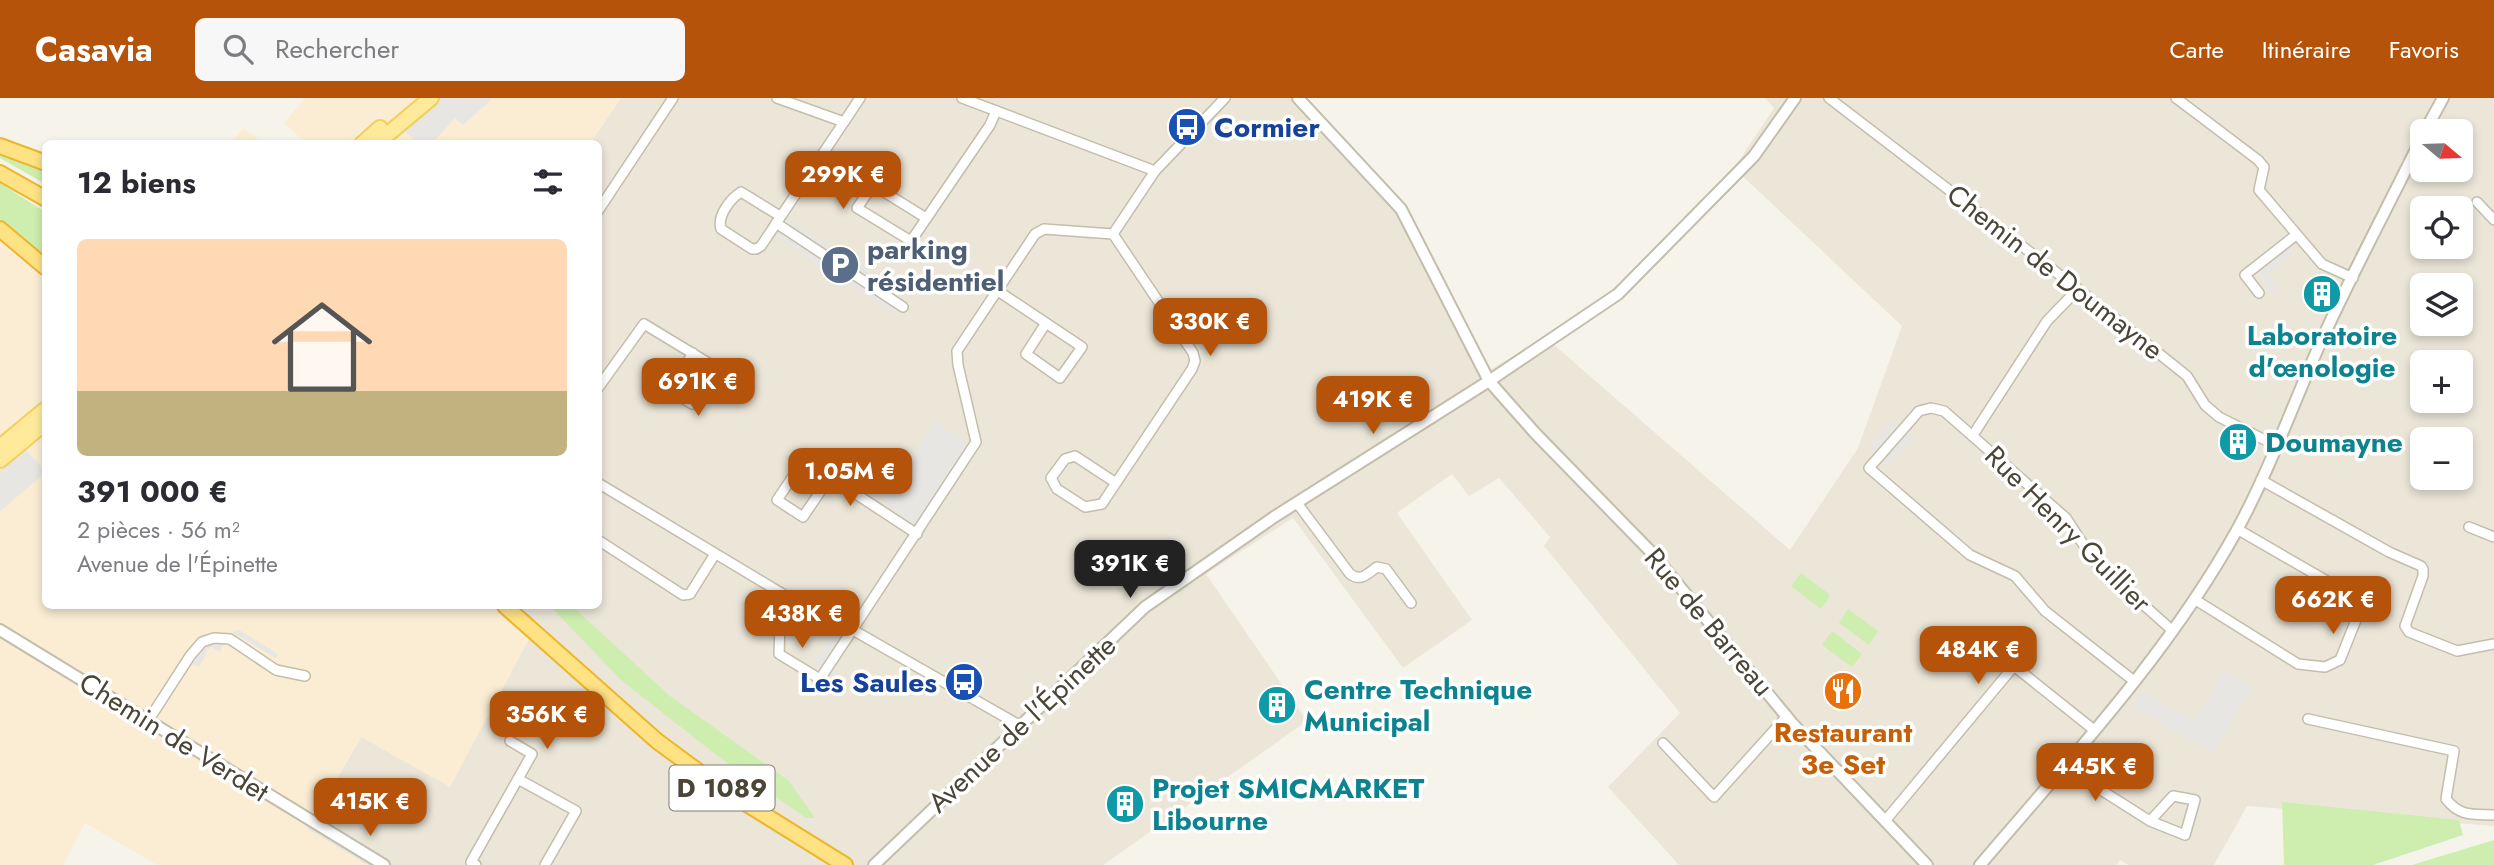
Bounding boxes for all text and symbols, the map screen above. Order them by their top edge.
search box [195,18,685,81]
text: Casavia [35,26,153,73]
icon: search [219,30,257,68]
text: Rechercher [275,30,399,68]
text: Carte [2169,32,2224,67]
text: Itinéraire [2262,32,2351,67]
text: Favoris [2389,32,2459,67]
bus stop icon: Cormier [1166,106,1208,148]
place label: Cormier [1214,107,1320,148]
north arrow [2410,119,2473,182]
map controls [2410,119,2473,490]
pin: 299K € [786,152,900,211]
text: 299K € [801,157,885,191]
text: 12 biens [77,161,196,204]
icon: filters [529,163,567,201]
street label: Chemin de Doumayne [1938,174,2172,370]
button: locate [2410,196,2473,259]
place label: parking résidentiel [867,229,1004,302]
parking icon: parking résidentiel [819,244,861,286]
building icon: Laboratoire d'œnologie [2301,273,2343,315]
button: layers [2410,273,2473,336]
icon: home [259,284,385,410]
pin: 330K € [1153,299,1267,358]
text: 330K € [1169,304,1251,338]
place label: Laboratoire d'œnologie [2247,315,2397,388]
button: + [2410,350,2473,413]
pin: 691K € [641,358,755,418]
text: 691K € [658,364,738,398]
pin: 419K € [1316,376,1430,436]
text: 419K € [1332,382,1414,416]
building icon: Doumayne [2217,421,2259,463]
place label: Doumayne [2265,422,2403,463]
button: − [2410,427,2473,490]
street label: Rue Henry Guillier [1975,436,2161,622]
pin: 1.05M € [785,448,915,508]
text: 1.05M € [804,454,896,488]
text: 391 000 € [77,470,228,513]
text: 2 pièces · 56 m² [77,513,240,547]
street label: Rue de Barreau [1635,539,1783,705]
pin: 391K € [1073,540,1187,600]
text: 391K € [1090,546,1170,580]
text: Avenue de l'Épinette [77,547,278,581]
pin: 662K € [2276,576,2390,636]
text: 662K € [2291,582,2375,616]
pin: 438K € [745,590,859,650]
text: 438K € [761,596,843,630]
street label: Avenue de l'Épinette [919,626,1125,822]
pin: 484K € [1921,626,2035,686]
text: 484K € [1936,632,2020,666]
bus stop icon: Les Saules [943,661,985,703]
street label: Chemin de Verdet [71,662,277,812]
place label: Les Saules [800,662,937,703]
place label: Centre Technique Municipal [1304,669,1532,742]
restaurant icon: Restaurant 3e Set [1822,670,1864,712]
building icon: Centre Technique Municipal [1256,684,1298,726]
pin: 356K € [490,692,604,751]
text: 356K € [506,697,588,731]
place label: Restaurant 3e Set [1774,712,1912,785]
pin: 445K € [2038,744,2152,803]
text: 445K € [2053,749,2138,783]
road number: D 1089 [670,766,774,810]
place label: Projet SMICMARKET Libourne [1152,768,1425,841]
pin: 415K € [313,778,427,838]
building icon: Projet SMICMARKET Libourne [1104,783,1146,825]
text: 415K € [330,784,410,818]

